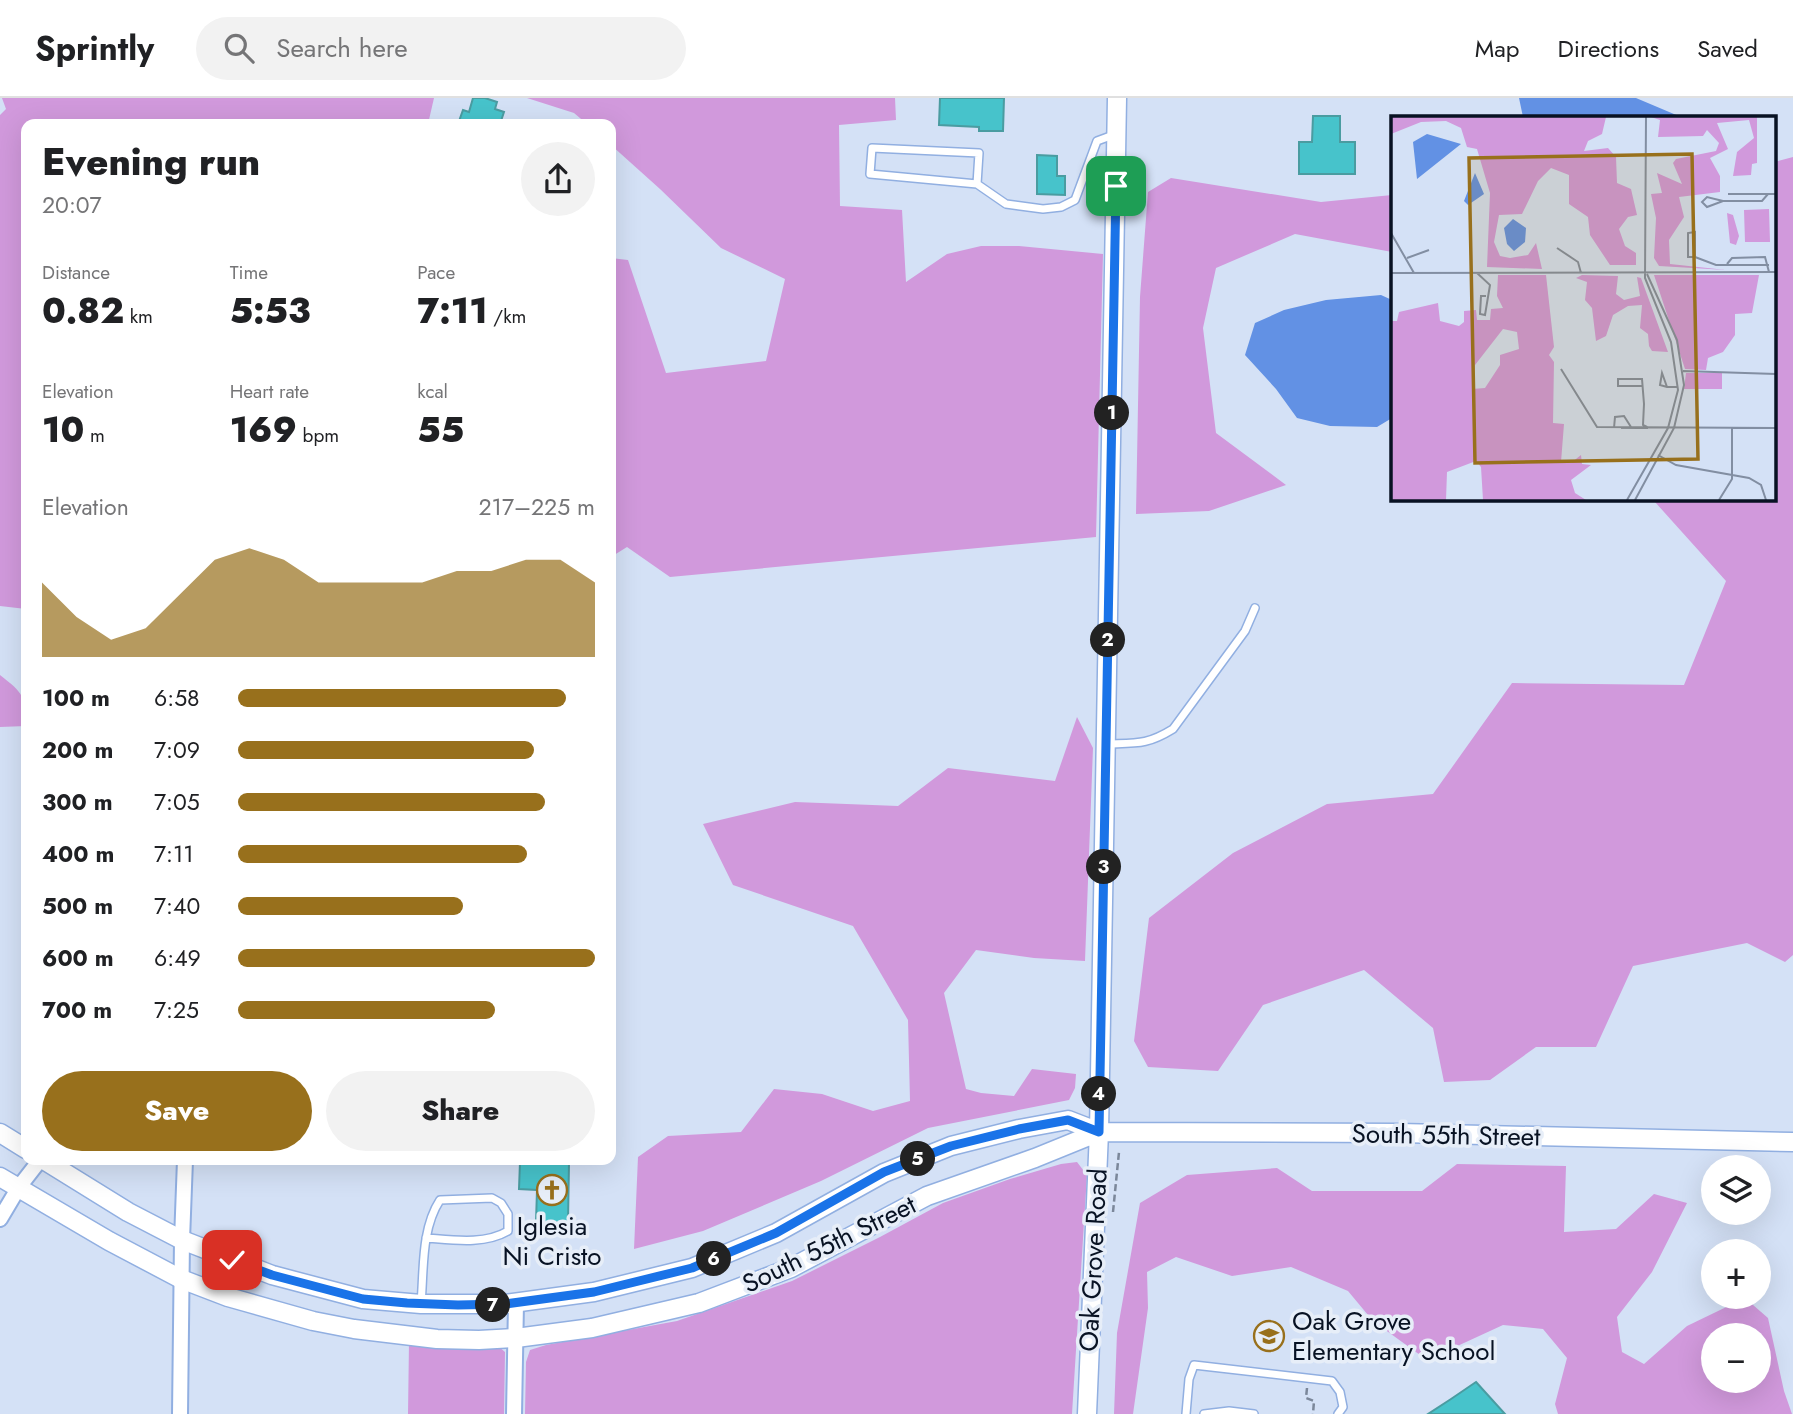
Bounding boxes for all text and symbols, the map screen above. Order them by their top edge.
search box [196,17,686,80]
text: Sprintly [35,25,154,72]
icon: search [220,29,258,67]
text: Search here [276,29,408,67]
text: Map [1475,31,1520,66]
text: Directions [1558,31,1659,66]
text: Saved [1697,31,1758,66]
inset map [1391,116,1776,500]
text: Evening run [42,134,260,189]
button: share [521,142,595,216]
pin [1086,156,1146,216]
icon: arrive [1097,167,1135,205]
text: 20:07 [42,188,102,222]
text: Distance [42,259,110,286]
text: Time [230,259,268,286]
text: Pace [417,259,455,286]
text: 0.82 [42,286,124,336]
text: 5:53 [230,286,311,336]
text: 7:11 [417,286,488,336]
text: km [124,303,153,330]
text: /km [488,303,526,330]
text: Elevation [42,378,114,405]
text: Heart rate [230,378,309,405]
text: kcal [417,378,448,405]
pin: 1 [1094,396,1130,430]
text: 1 [1107,399,1116,426]
text: 10 [42,405,84,455]
text: 169 [230,405,297,455]
text: 55 [417,405,464,455]
text: m [84,422,105,449]
text: bpm [297,422,339,449]
text: Elevation [42,490,129,524]
text: 217–225 m [478,490,595,524]
pin: 2 [1090,622,1126,658]
text: 2 [1101,626,1114,653]
text: 100 m [42,681,110,715]
text: 6:58 [154,681,200,715]
text: 200 m [42,733,113,767]
text: 7:09 [154,733,200,767]
text: 300 m [42,785,113,819]
text: 7:05 [154,785,200,819]
text: 400 m [42,837,114,871]
text: 7:11 [154,837,194,871]
pin: 3 [1086,850,1122,884]
text: 3 [1098,853,1109,880]
text: 500 m [42,889,113,923]
text: 7:40 [154,889,200,923]
text: 600 m [42,941,114,975]
text: 6:49 [154,941,201,975]
text: 700 m [42,993,112,1027]
text: 7:25 [154,993,199,1027]
button: Save [42,1071,312,1151]
button: Share [326,1071,595,1151]
pin: 4 [1082,1076,1116,1112]
text: 4 [1092,1080,1105,1107]
street label: South 55th Street [1351,1114,1541,1156]
pin: 5 [900,1142,936,1176]
text: 5 [911,1145,924,1172]
map controls [1701,1155,1771,1393]
button: layers [1701,1155,1771,1225]
street label: Oak Grove Road [1069,1168,1117,1352]
church icon: Iglesia Ni Cristo [535,1173,569,1207]
street label: South 55th Street [736,1185,923,1302]
place label: Iglesia Ni Cristo [502,1207,602,1275]
pin [202,1230,262,1290]
button: + [1701,1239,1771,1309]
icon: check [213,1241,251,1279]
pin: 6 [696,1242,732,1276]
text: 6 [707,1245,720,1272]
pin: 7 [476,1288,510,1322]
text: 7 [487,1291,498,1318]
place label: Oak Grove Elementary School [1292,1302,1495,1370]
school or university icon: Oak Grove Elementary School [1252,1319,1286,1353]
button: − [1701,1323,1771,1393]

